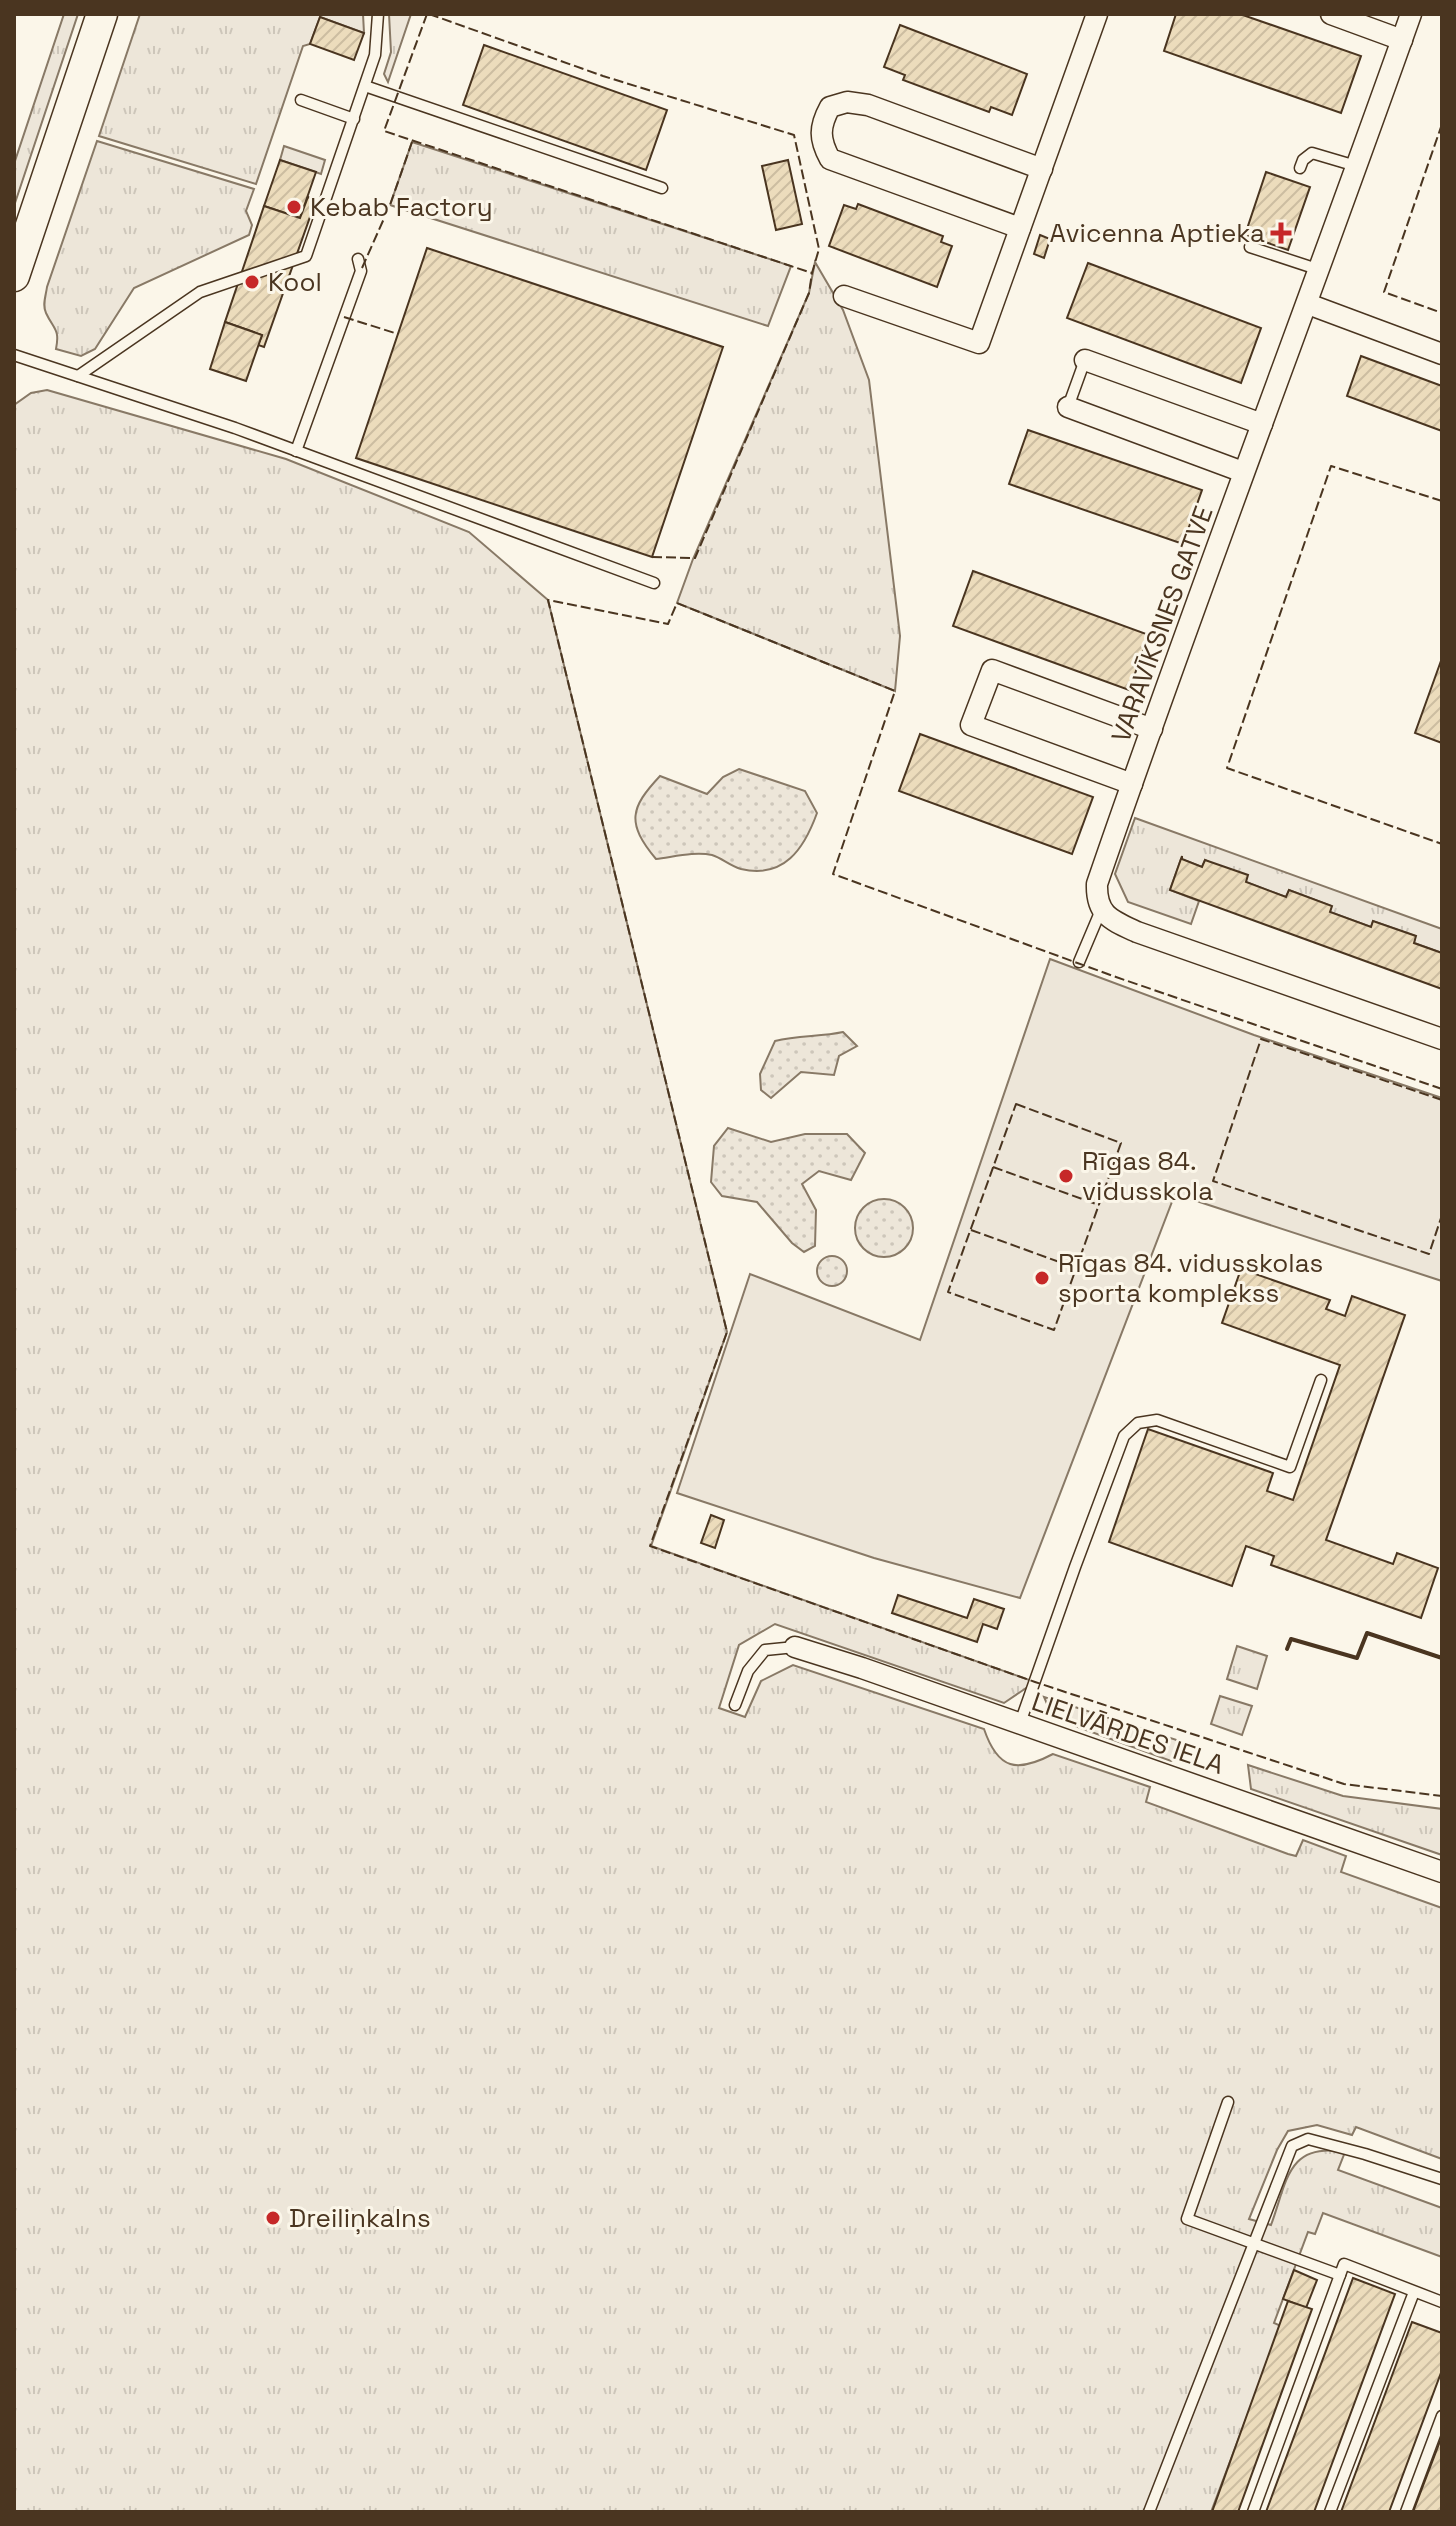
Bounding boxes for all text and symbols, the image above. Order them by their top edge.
place label: Kebab Factory [310,190,493,224]
marker: Kebab Factory [285,198,303,216]
place label: Avicenna Aptieka [1050,216,1265,250]
marker: Avicenna Aptieka [1272,224,1290,242]
place label: Kool [268,265,322,299]
marker: Kool [243,273,261,291]
street label: VARAVĪKSNES GATVE [1103,501,1221,747]
place label: Rīgas 84. vidusskola [1082,1144,1213,1208]
marker: Rīgas 84. vidusskola [1057,1167,1075,1185]
place label: Rīgas 84. vidusskolas sporta komplekss [1058,1246,1323,1310]
marker: Rīgas 84. vidusskolas sporta komplekss [1033,1269,1051,1287]
street label: LIELVĀRDES IELA [1027,1684,1229,1782]
place label: Dreiliņkalns [289,2201,431,2235]
marker: Dreiliņkalns [264,2209,282,2227]

